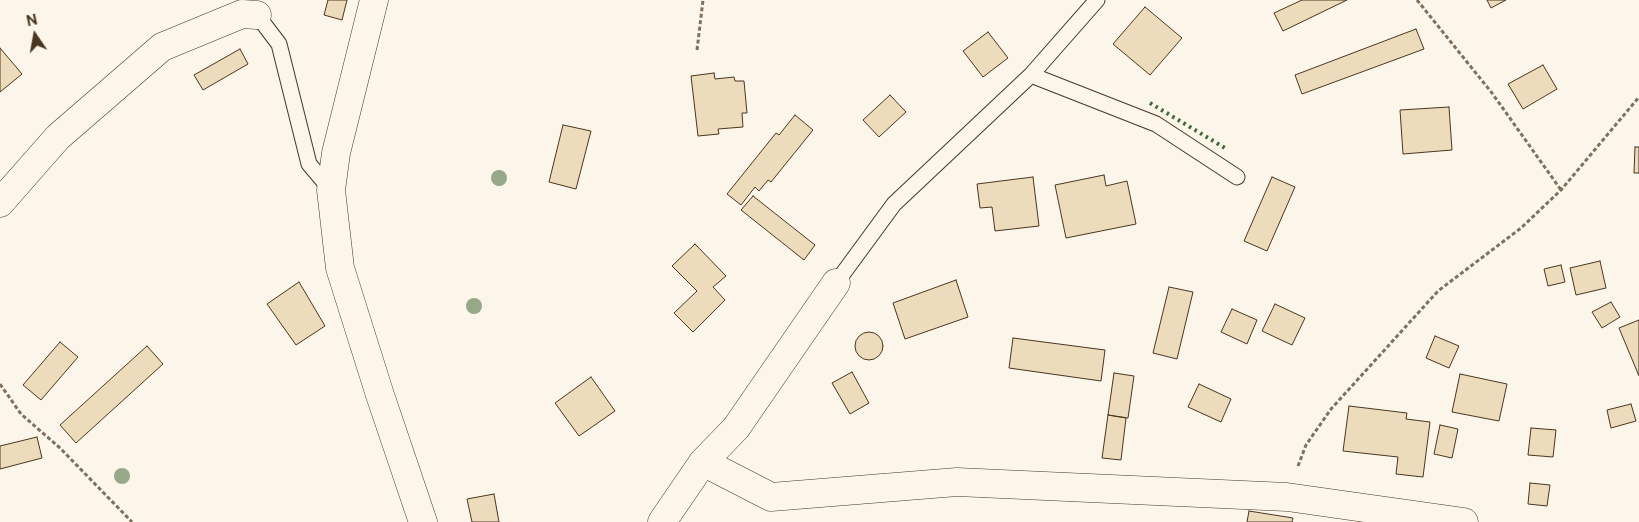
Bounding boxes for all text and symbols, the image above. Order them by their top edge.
north arrow [10,10,60,60]
text: N [25,11,39,29]

